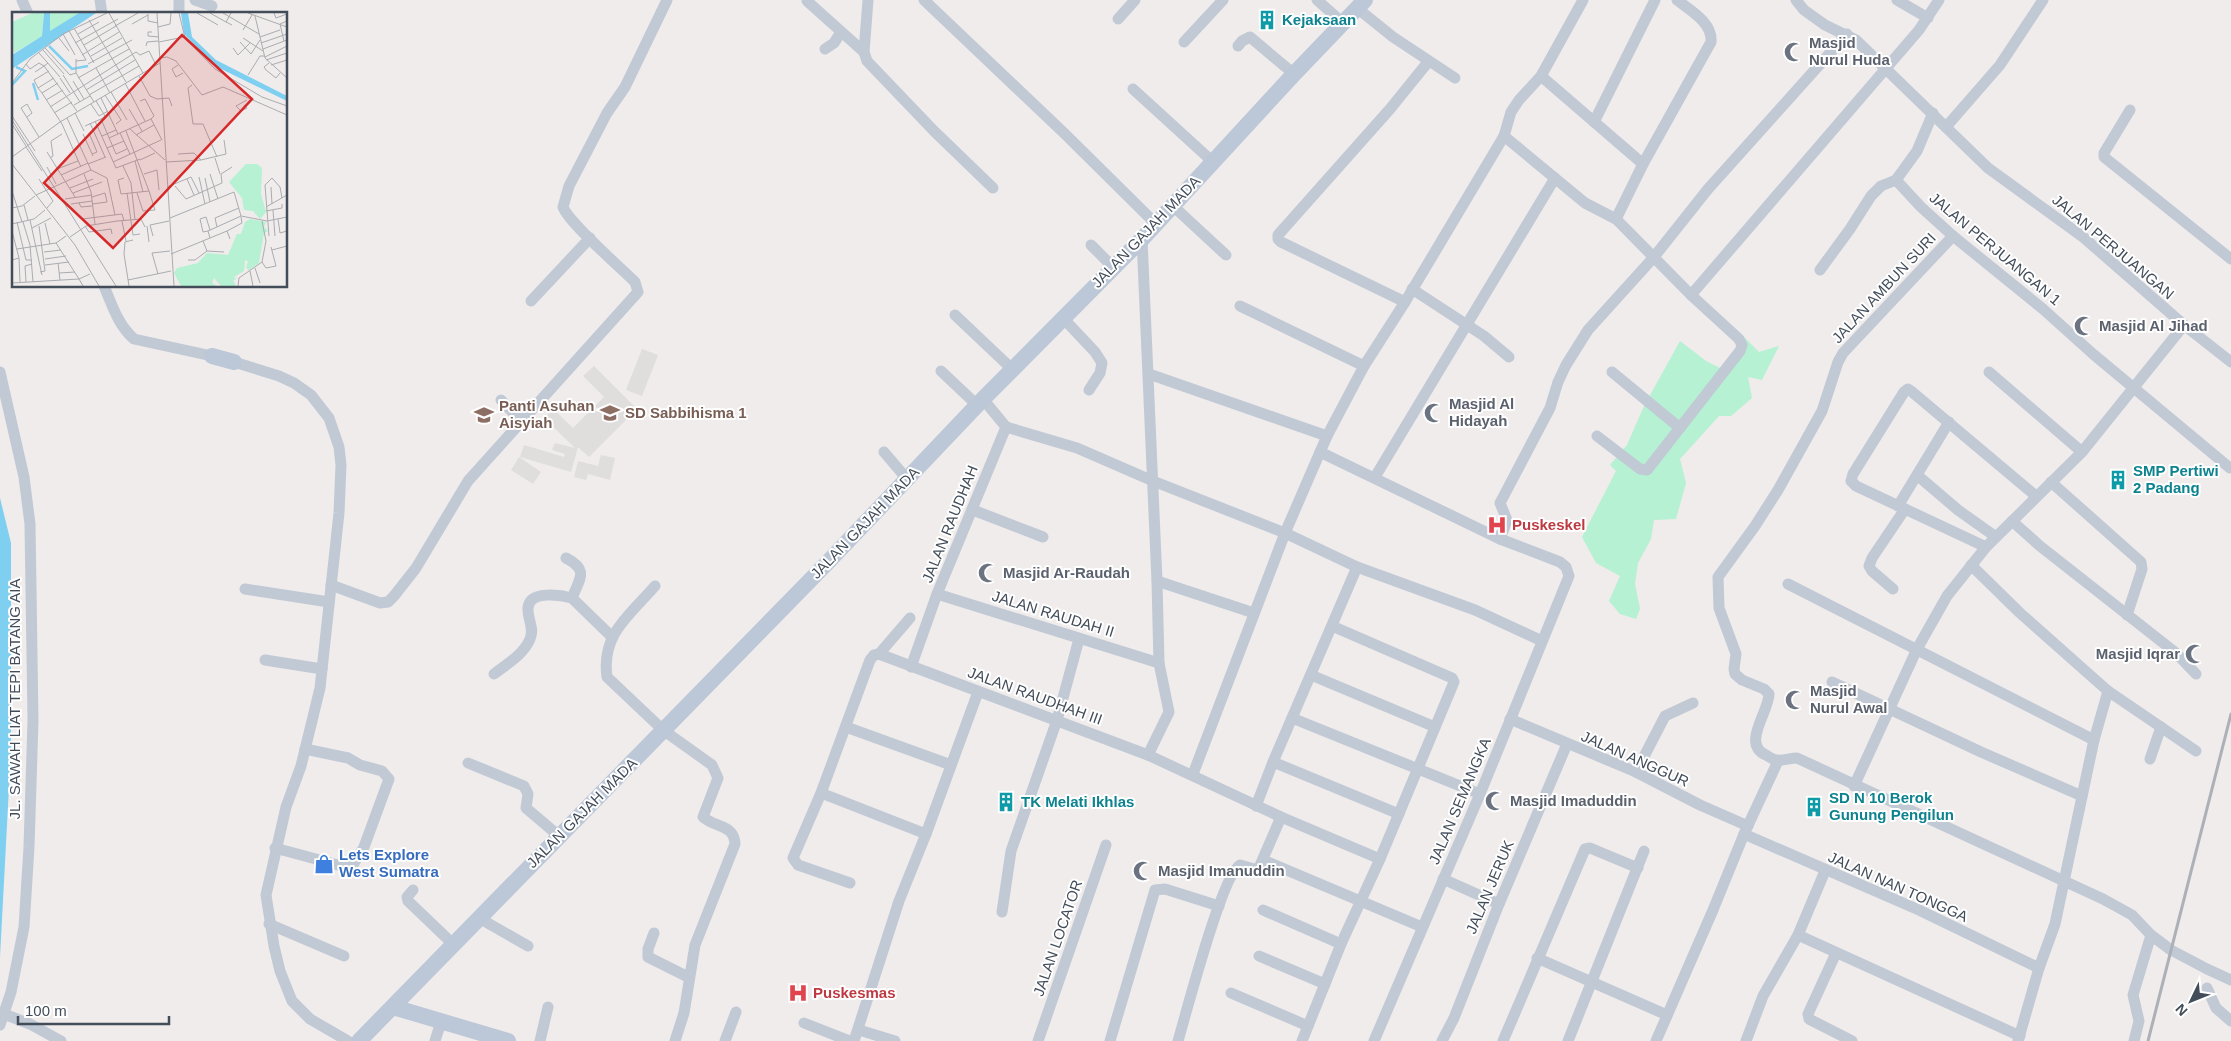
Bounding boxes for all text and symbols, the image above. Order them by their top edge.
building icon: Kejaksaan [1256,9,1278,31]
place label: Kejaksaan [1282,11,1356,28]
inset map [12,12,288,288]
place label: Masjid Nurul Huda [1809,34,1890,68]
mosque icon: Masjid Nurul Huda [1783,41,1805,63]
street label: JALAN GAJAH MADA [1088,172,1203,291]
street label: JALAN PERJUANGAN 1 [1926,189,2064,308]
street label: JALAN PERJUANGAN [2049,191,2178,302]
street label: JALAN AMBUN SURI [1828,229,1939,346]
mosque icon: Masjid Al Jihad [2073,315,2095,337]
place label: Masjid Al Jihad [2099,317,2208,334]
place label: Masjid Al Hidayah [1449,395,1514,429]
place label: Panti Asuhan Aisyiah [499,397,594,431]
school or university icon: SD Sabbihisma 1 [599,402,621,424]
mosque icon: Masjid Al Hidayah [1423,402,1445,424]
school or university icon: Panti Asuhan Aisyiah [473,404,495,426]
place label: SD Sabbihisma 1 [625,404,747,421]
place label: SMP Pertiwi 2 Padang [2133,462,2219,496]
street label: JALAN GAJAH MADA [807,463,922,582]
street label: JALAN RAUDHAH [918,463,981,585]
building icon: SMP Pertiwi 2 Padang [2107,469,2129,491]
hospital icon: Puskeskel [1486,514,1508,536]
place label: Puskeskel [1512,516,1585,533]
mosque icon: Masjid Ar-Raudah [977,562,999,584]
place label: Masjid Ar-Raudah [1003,564,1130,581]
street label: JL. SAWAH LIAT TEPI BATANG AIA [6,579,23,819]
street label: JALAN RAUDAH II [990,587,1116,640]
mosque icon: Masjid Iqrar [2184,643,2206,665]
place label: Masjid Iqrar [2096,645,2180,662]
street label: JALAN RAUDHAH III [966,663,1105,728]
place label: Masjid Nurul Awal [1810,682,1888,716]
mosque icon: Masjid Nurul Awal [1784,689,1806,711]
street label: JALAN ANGGUR [1579,727,1692,790]
street label: JALAN SEMANGKA [1425,735,1494,867]
street label: JALAN GAJAH MADA [523,754,640,871]
place label: SD N 10 Berok Gunung Pengilun [1829,789,1954,823]
mosque icon: Masjid Imaduddin [1484,790,1506,812]
building icon: TK Melati Ikhlas [995,791,1017,813]
place label: Masjid Imaduddin [1510,792,1637,809]
place label: TK Melati Ikhlas [1021,793,1134,810]
building icon: SD N 10 Berok Gunung Pengilun [1803,796,1825,818]
street label: JALAN JERUK [1462,837,1517,936]
place label: Lets Explore West Sumatra [339,846,439,880]
street label: JALAN NAN TONGGA [1826,848,1971,925]
shop icon: Lets Explore West Sumatra [313,853,335,875]
mosque icon: Masjid Imanuddin [1132,860,1154,882]
place label: Masjid Imanuddin [1158,862,1285,879]
street label: JALAN LOCATOR [1030,877,1085,998]
north arrow [2166,976,2216,1026]
hospital icon: Puskesmas [787,982,809,1004]
place label: Puskesmas [813,984,896,1001]
scale bar [18,994,169,1026]
text: N [2172,1001,2191,1019]
text: 100 m [25,1002,67,1019]

